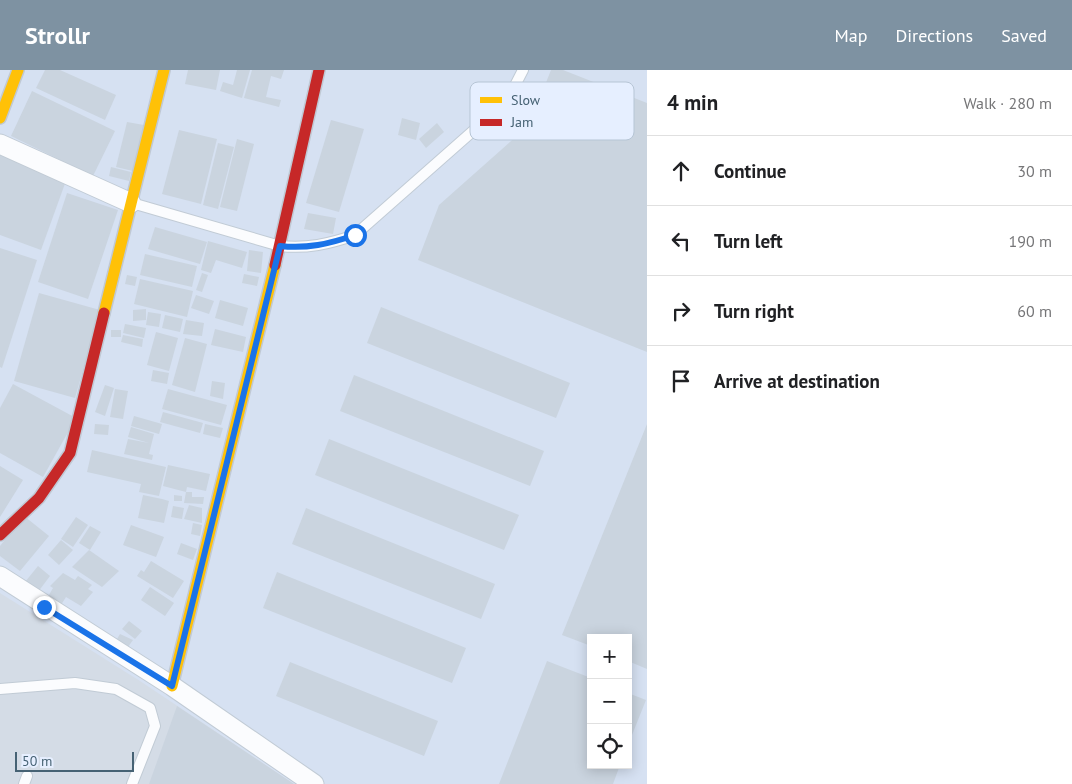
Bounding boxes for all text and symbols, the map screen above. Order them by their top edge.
text: Strollr [25,20,90,51]
text: Map [835,24,867,47]
text: Directions [895,24,973,47]
text: Saved [1001,24,1047,47]
legend [470,82,634,140]
text: 4 min [667,89,718,116]
text: Slow [511,91,541,109]
text: Walk · 280 m [963,93,1052,113]
text: Jam [510,113,533,131]
icon: ahead [667,157,695,185]
text: Continue [714,159,786,183]
text: 30 m [1017,161,1052,181]
route start [344,224,367,247]
icon: left [667,227,695,255]
text: Turn left [714,229,783,253]
text: 190 m [1009,231,1052,251]
icon: right [667,297,695,325]
text: Turn right [714,299,794,323]
text: 60 m [1017,301,1052,321]
icon: arrive [667,367,695,395]
text: Arrive at destination [714,369,880,393]
route end [33,596,56,619]
map controls [587,634,632,769]
button: + [587,634,632,679]
button: − [587,679,632,724]
button: locate [587,724,632,769]
scale bar [15,749,134,772]
text: 50 m [22,752,52,770]

